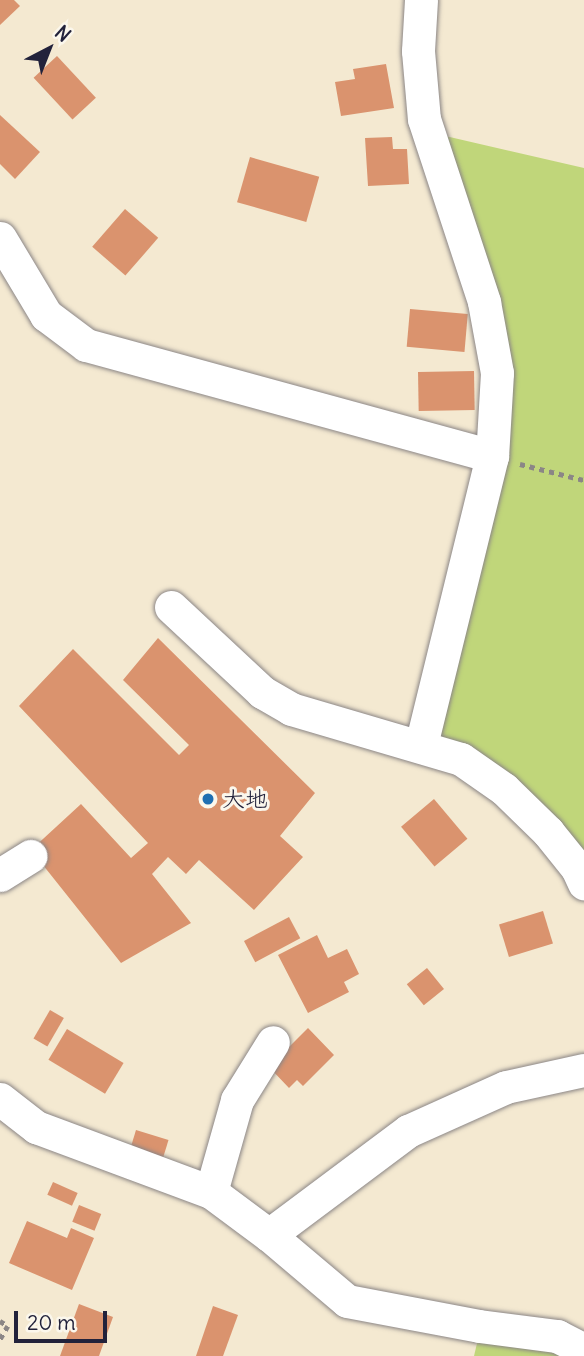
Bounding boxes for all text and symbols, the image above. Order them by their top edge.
north arrow [14,14,84,84]
text: N [50,20,76,47]
place label: 大地 [222,785,268,813]
marker: 大地 [200,791,216,807]
scale bar [18,1296,110,1340]
text: 20 m [27,1309,76,1336]

